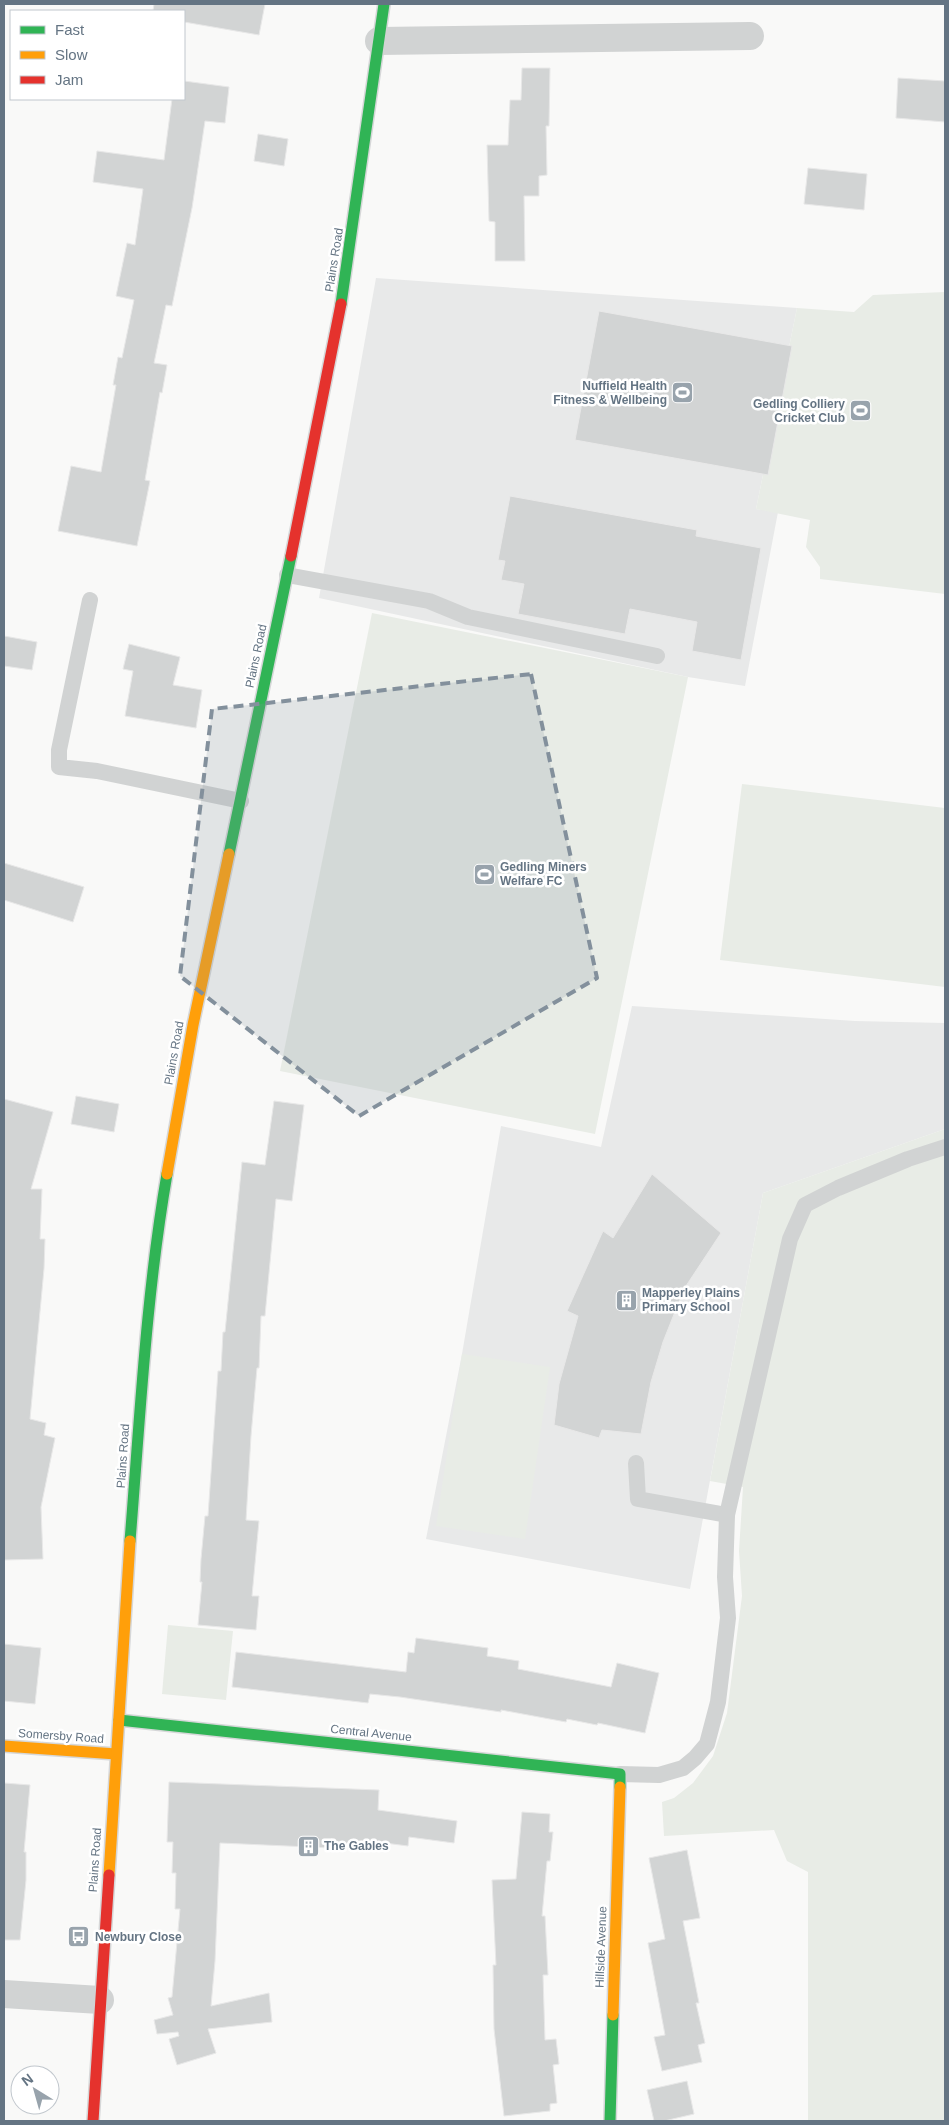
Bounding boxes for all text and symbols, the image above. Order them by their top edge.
legend [10,10,185,100]
text: Fast [55,21,85,38]
text: Slow [55,46,88,63]
text: Jam [55,71,83,88]
street label: Plains Road [322,227,346,293]
place label: Nuffield Health Fitness & Wellbeing [553,379,667,407]
sports icon: Nuffield Health Fitness & Wellbeing [671,381,695,405]
place label: Gedling Colliery Cricket Club [753,397,845,425]
sports icon: Gedling Colliery Cricket Club [849,399,873,423]
street label: Plains Road [242,623,270,689]
place label: Gedling Miners Welfare FC [500,860,587,888]
sports icon: Gedling Miners Welfare FC [472,862,496,886]
street label: Plains Road [161,1020,187,1086]
place label: Mapperley Plains Primary School [642,1286,740,1314]
building icon: Mapperley Plains Primary School [614,1288,638,1312]
street label: Plains Road [114,1423,132,1489]
street label: Central Avenue [330,1722,413,1744]
street label: Somersby Road [18,1726,104,1746]
street label: Plains Road [86,1827,104,1893]
building icon: The Gables [296,1834,320,1858]
place label: The Gables [324,1839,389,1853]
street label: Hillside Avenue [593,1906,609,1988]
bus stop icon: Newbury Close [67,1925,91,1949]
place label: Newbury Close [95,1930,182,1944]
north arrow [10,2065,60,2115]
text: N [18,2070,36,2089]

